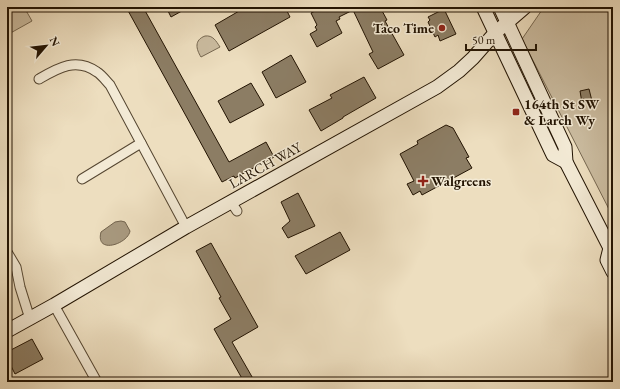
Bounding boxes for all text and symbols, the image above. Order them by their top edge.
place label: Taco Time [373,19,434,37]
marker: Taco Time [437,23,447,33]
north arrow [26,26,66,66]
scale bar [466,26,536,52]
text: 50 m [472,32,496,48]
text: N [47,34,63,49]
place label: 164th St SW & Larch Wy [524,95,600,129]
marker: 164th St SW & Larch Wy [511,107,521,117]
street label: LARCH WAY [226,137,305,192]
place label: Walgreens [431,172,491,190]
marker: Walgreens [418,176,428,186]

